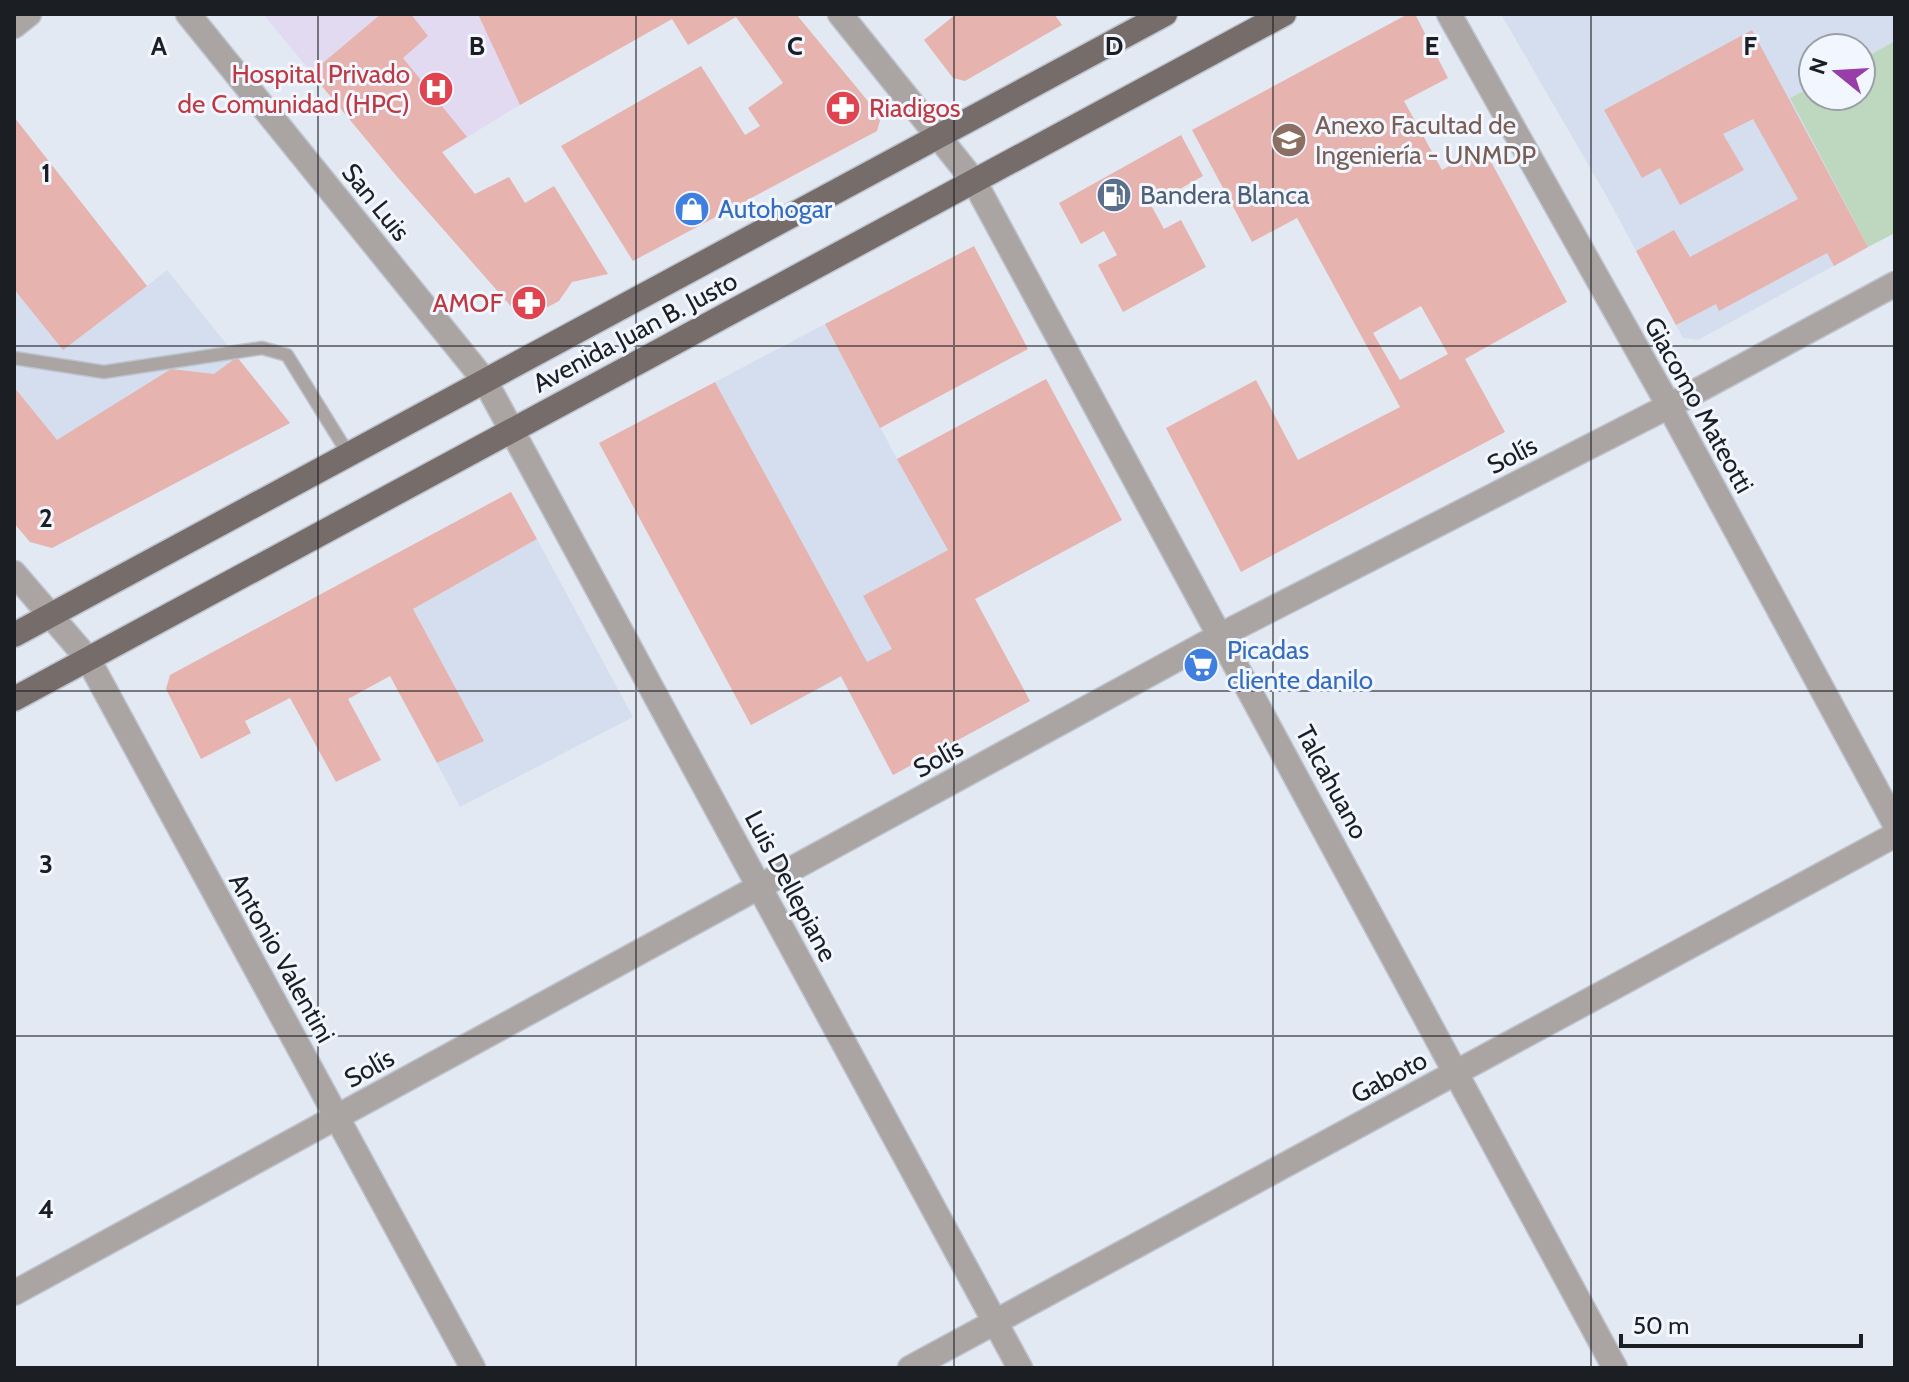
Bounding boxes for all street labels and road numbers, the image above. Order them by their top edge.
street label: San Luis [335,157,417,248]
street label: Avenida Juan B. Justo [527,265,743,399]
street label: Giacomo Mateotti [1637,311,1761,499]
street label: Solís [1482,429,1543,481]
street label: Talcahuano [1289,720,1375,844]
street label: Solís [908,731,969,785]
street label: Luis Dellepiane [738,805,844,967]
street label: Antonio Valentini [222,868,342,1048]
street label: Solís [339,1041,400,1095]
street label: Gaboto [1346,1044,1432,1110]

